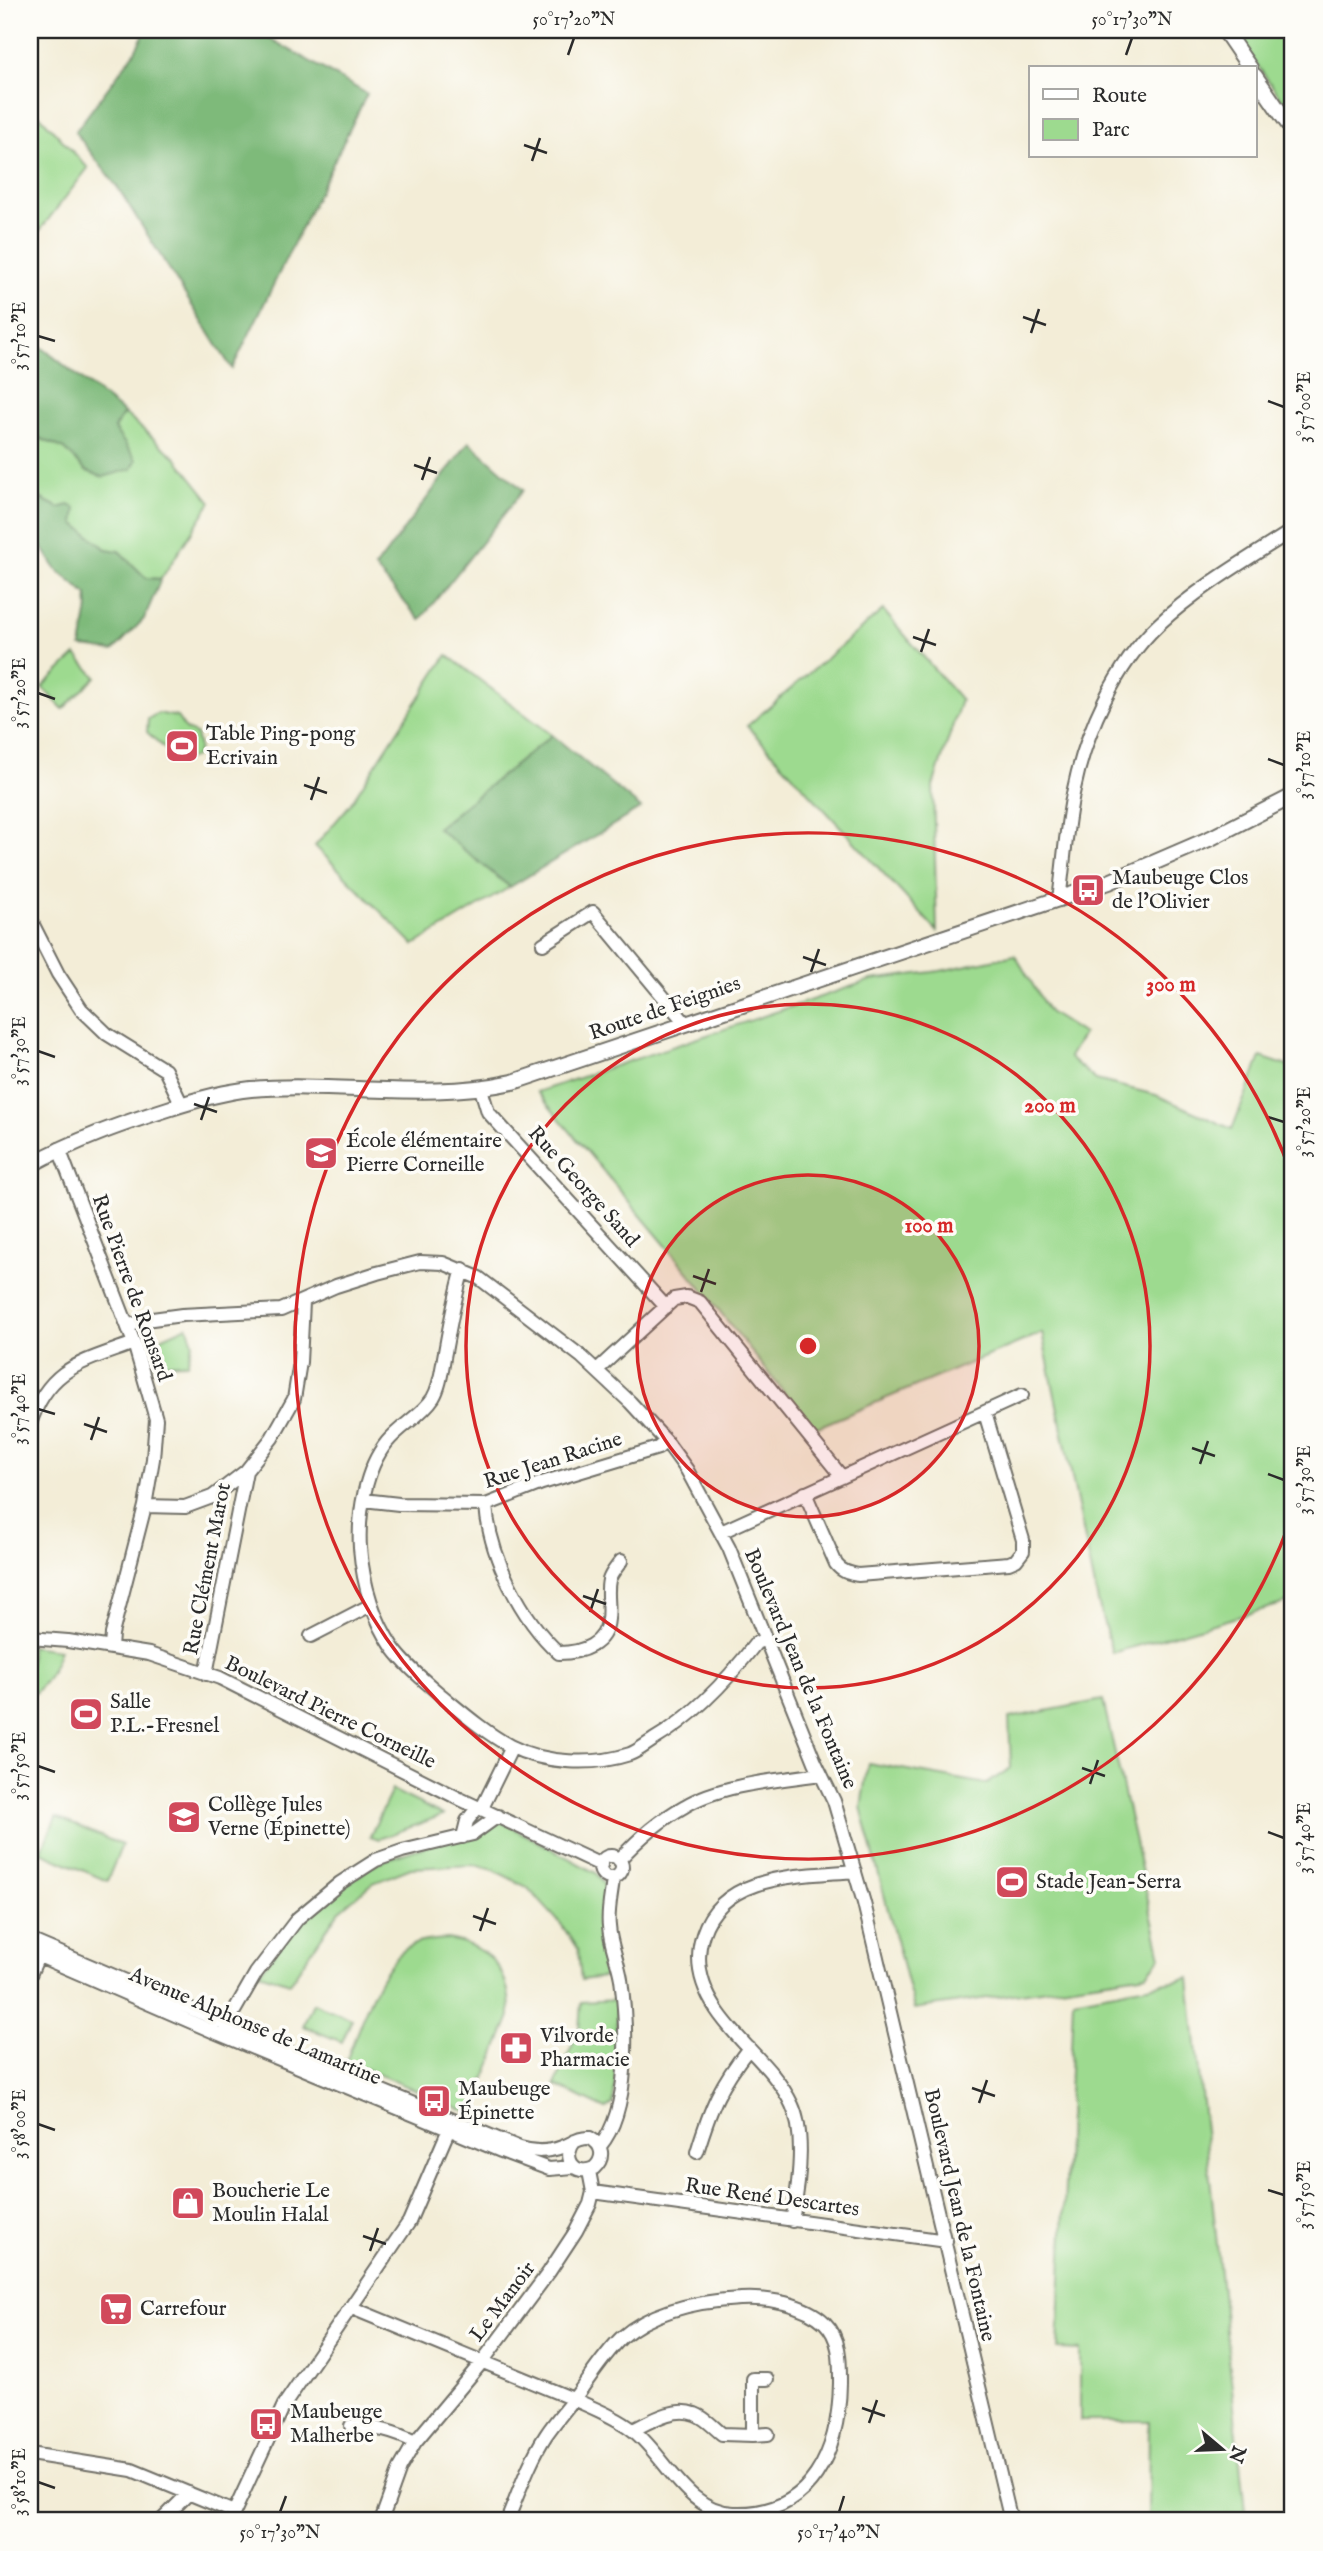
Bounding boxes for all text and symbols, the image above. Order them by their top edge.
text: 50°17'20"N [533,9,616,32]
text: 50°17'30"N [1091,9,1173,32]
legend [1029,66,1256,158]
text: Route [1092,83,1147,110]
text: Parc [1092,117,1130,144]
text: 3°57'10"E [9,301,32,371]
text: 3°57'00"E [1294,371,1317,443]
text: 3°57'20"E [9,657,32,729]
place label: Table Ping-pong Ecrivain [206,721,356,772]
sports icon: Table Ping-pong Ecrivain [163,727,201,765]
text: 3°57'10"E [1294,730,1317,800]
place label: Maubeuge Clos de l'Olivier [1112,865,1248,916]
bus stop icon: Maubeuge Clos de l'Olivier [1069,871,1107,909]
street label: Route de Feignies [586,970,744,1048]
text: 300 m [1146,972,1196,999]
text: 3°57'30"E [9,1016,32,1086]
text: 3°57'20"E [1294,1086,1317,1158]
text: 200 m [1024,1093,1076,1120]
street label: Rue George Sand [521,1121,645,1254]
place label: École élémentaire Pierre Corneille [346,1127,502,1179]
school or university icon: École élémentaire Pierre Corneille [302,1134,340,1172]
street label: Rue Pierre de Ronsard [85,1191,178,1386]
text: 100 m [904,1213,954,1240]
centre of rings [796,1334,820,1358]
text: 3°57'40"E [9,1373,32,1445]
street label: Rue Jean Racine [480,1426,626,1496]
text: 3°57'30"E [1294,1445,1317,1515]
street label: Rue Clément Marot [178,1481,238,1657]
street label: Boulevard Jean de la Fontaine [737,1545,863,1794]
street label: Boulevard Pierre Corneille [220,1650,440,1776]
place label: Salle P.L.-Fresnel [110,1689,219,1740]
sports icon: Salle P.L.-Fresnel [67,1695,105,1733]
text: 3°57'50"E [9,1731,32,1801]
place label: Collège Jules Verne (Épinette) [207,1792,351,1843]
school or university icon: Collège Jules Verne (Épinette) [165,1798,203,1836]
text: 3°57'40"E [1294,1802,1317,1874]
sports icon: Stade Jean-Serra [993,1863,1031,1901]
place label: Stade Jean-Serra [1036,1869,1182,1896]
street label: Avenue Alphonse de Lamartine [124,1961,385,2093]
place label: Vilvorde Pharmacie [539,2023,630,2074]
pharmacy icon: Vilvorde Pharmacie [497,2029,535,2067]
place label: Maubeuge Épinette [458,2076,551,2127]
bus stop icon: Maubeuge Épinette [415,2082,453,2120]
street label: Boulevard Jean de la Fontaine [917,2086,1001,2344]
text: 3°58'00"E [9,2089,32,2159]
text: 3°57'50"E [1294,2160,1317,2230]
street label: Rue René Descartes [683,2172,861,2224]
place label: Boucherie Le Moulin Halal [212,2178,330,2229]
shop icon: Boucherie Le Moulin Halal [169,2184,207,2222]
street label: Le Manoir [464,2256,542,2348]
supermarket icon: Carrefour [97,2290,135,2328]
place label: Carrefour [140,2296,227,2323]
place label: Maubeuge Malherbe [290,2399,383,2450]
bus stop icon: Maubeuge Malherbe [247,2405,285,2443]
north arrow [1186,2414,1256,2484]
text: N [1222,2441,1251,2466]
text: 3°58'10"E [9,2448,32,2516]
text: 50°17'30"N [239,2522,321,2545]
text: 50°17'40"N [797,2522,881,2545]

